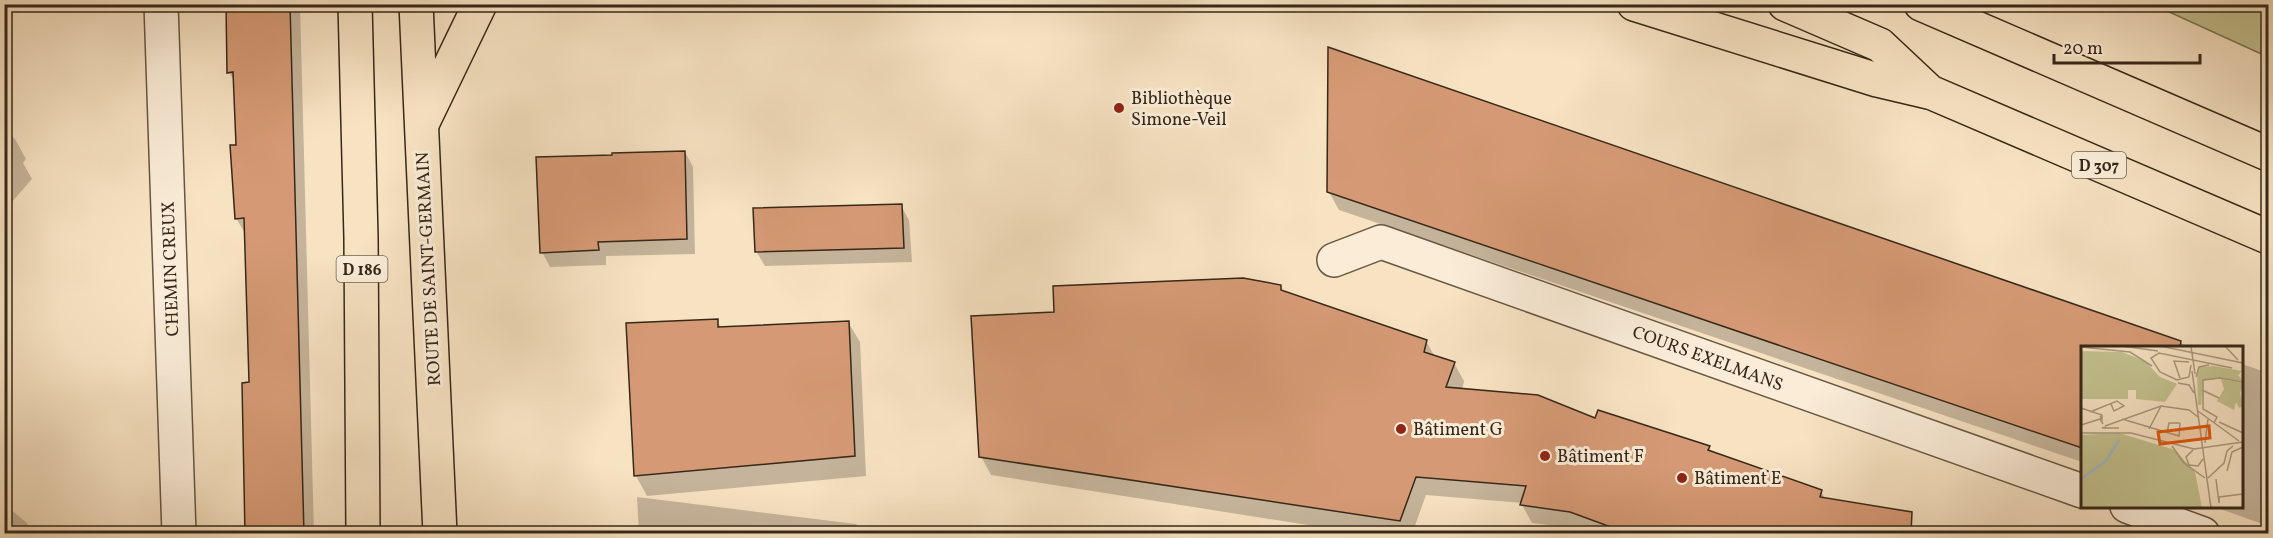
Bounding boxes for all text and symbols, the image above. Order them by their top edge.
scale bar [2054,27,2200,65]
text: 20 m [2063,37,2103,62]
place label: Bibliothèque Simone-Veil [1131,87,1232,133]
marker: Bibliothèque Simone-Veil [1112,101,1126,115]
street label: ROUTE DE SAINT-GERMAIN [411,151,448,387]
road number: D 307 [2072,152,2126,178]
street label: CHEMIN CREUX [157,201,186,337]
road number: D 186 [336,256,388,282]
street label: COURS EXELMANS [1629,320,1786,398]
inset map [2081,346,2243,508]
place label: Bâtiment G [1413,418,1503,443]
marker: Bâtiment G [1394,422,1408,436]
place label: Bâtiment F [1557,445,1644,470]
marker: Bâtiment F [1538,449,1552,463]
place label: Bâtiment E [1694,467,1782,492]
marker: Bâtiment E [1675,471,1689,485]

